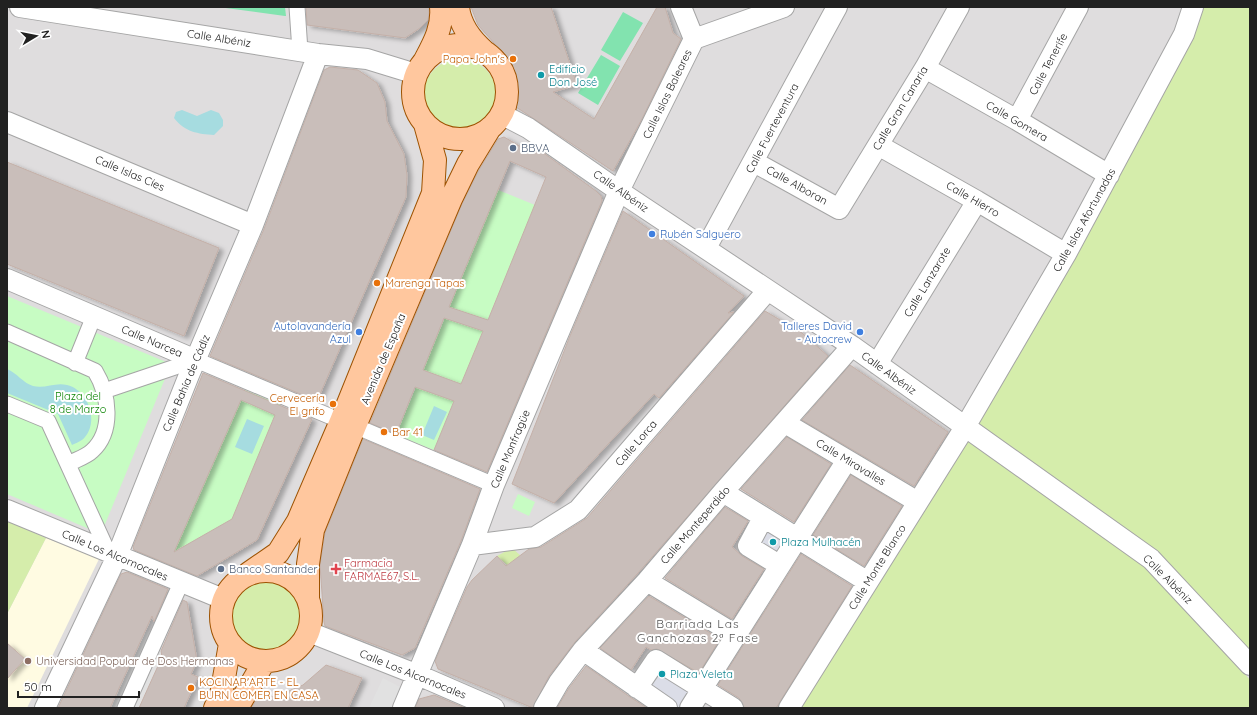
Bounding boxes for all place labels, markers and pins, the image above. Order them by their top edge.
place label: Papa John's [443,52,505,66]
marker: Papa John's [508,54,518,64]
place label: Edificio Don José [549,62,597,89]
marker: Edificio Don José [536,70,546,80]
place label: BBVA [521,141,549,155]
marker: BBVA [508,143,518,153]
place label: Rubén Salguero [660,227,741,241]
marker: Rubén Salguero [647,229,657,239]
place label: Marenga Tapas [385,276,465,290]
marker: Marenga Tapas [372,278,382,288]
place label: Autolavandería Azul [273,319,351,346]
place label: Talleres David - Autocrew [781,319,852,346]
marker: Autolavandería Azul [354,327,364,337]
marker: Talleres David - Autocrew [855,327,865,337]
place label: Cervecería El grifo [270,391,325,418]
marker: Cervecería El grifo [328,399,338,409]
place label: Bar 41 [392,425,423,439]
marker: Bar 41 [379,427,389,437]
place label: Plaza Mulhacén [781,535,861,549]
marker: Plaza Mulhacén [768,537,778,547]
place label: Farmacia FARMAE67, S.L. [344,556,419,583]
place label: Banco Santander [229,562,318,576]
marker: Banco Santander [216,564,226,574]
marker: Farmacia FARMAE67, S.L. [331,564,341,574]
place label: Universidad Popular de Dos Hermanas [36,654,234,668]
marker: Universidad Popular de Dos Hermanas [23,656,33,666]
place label: Plaza Veleta [670,667,733,681]
marker: Plaza Veleta [657,669,667,679]
place label: KOCINAR'ARTE - EL BURN COMER EN CASA [199,675,319,702]
marker: KOCINAR'ARTE - EL BURN COMER EN CASA [186,683,196,693]

